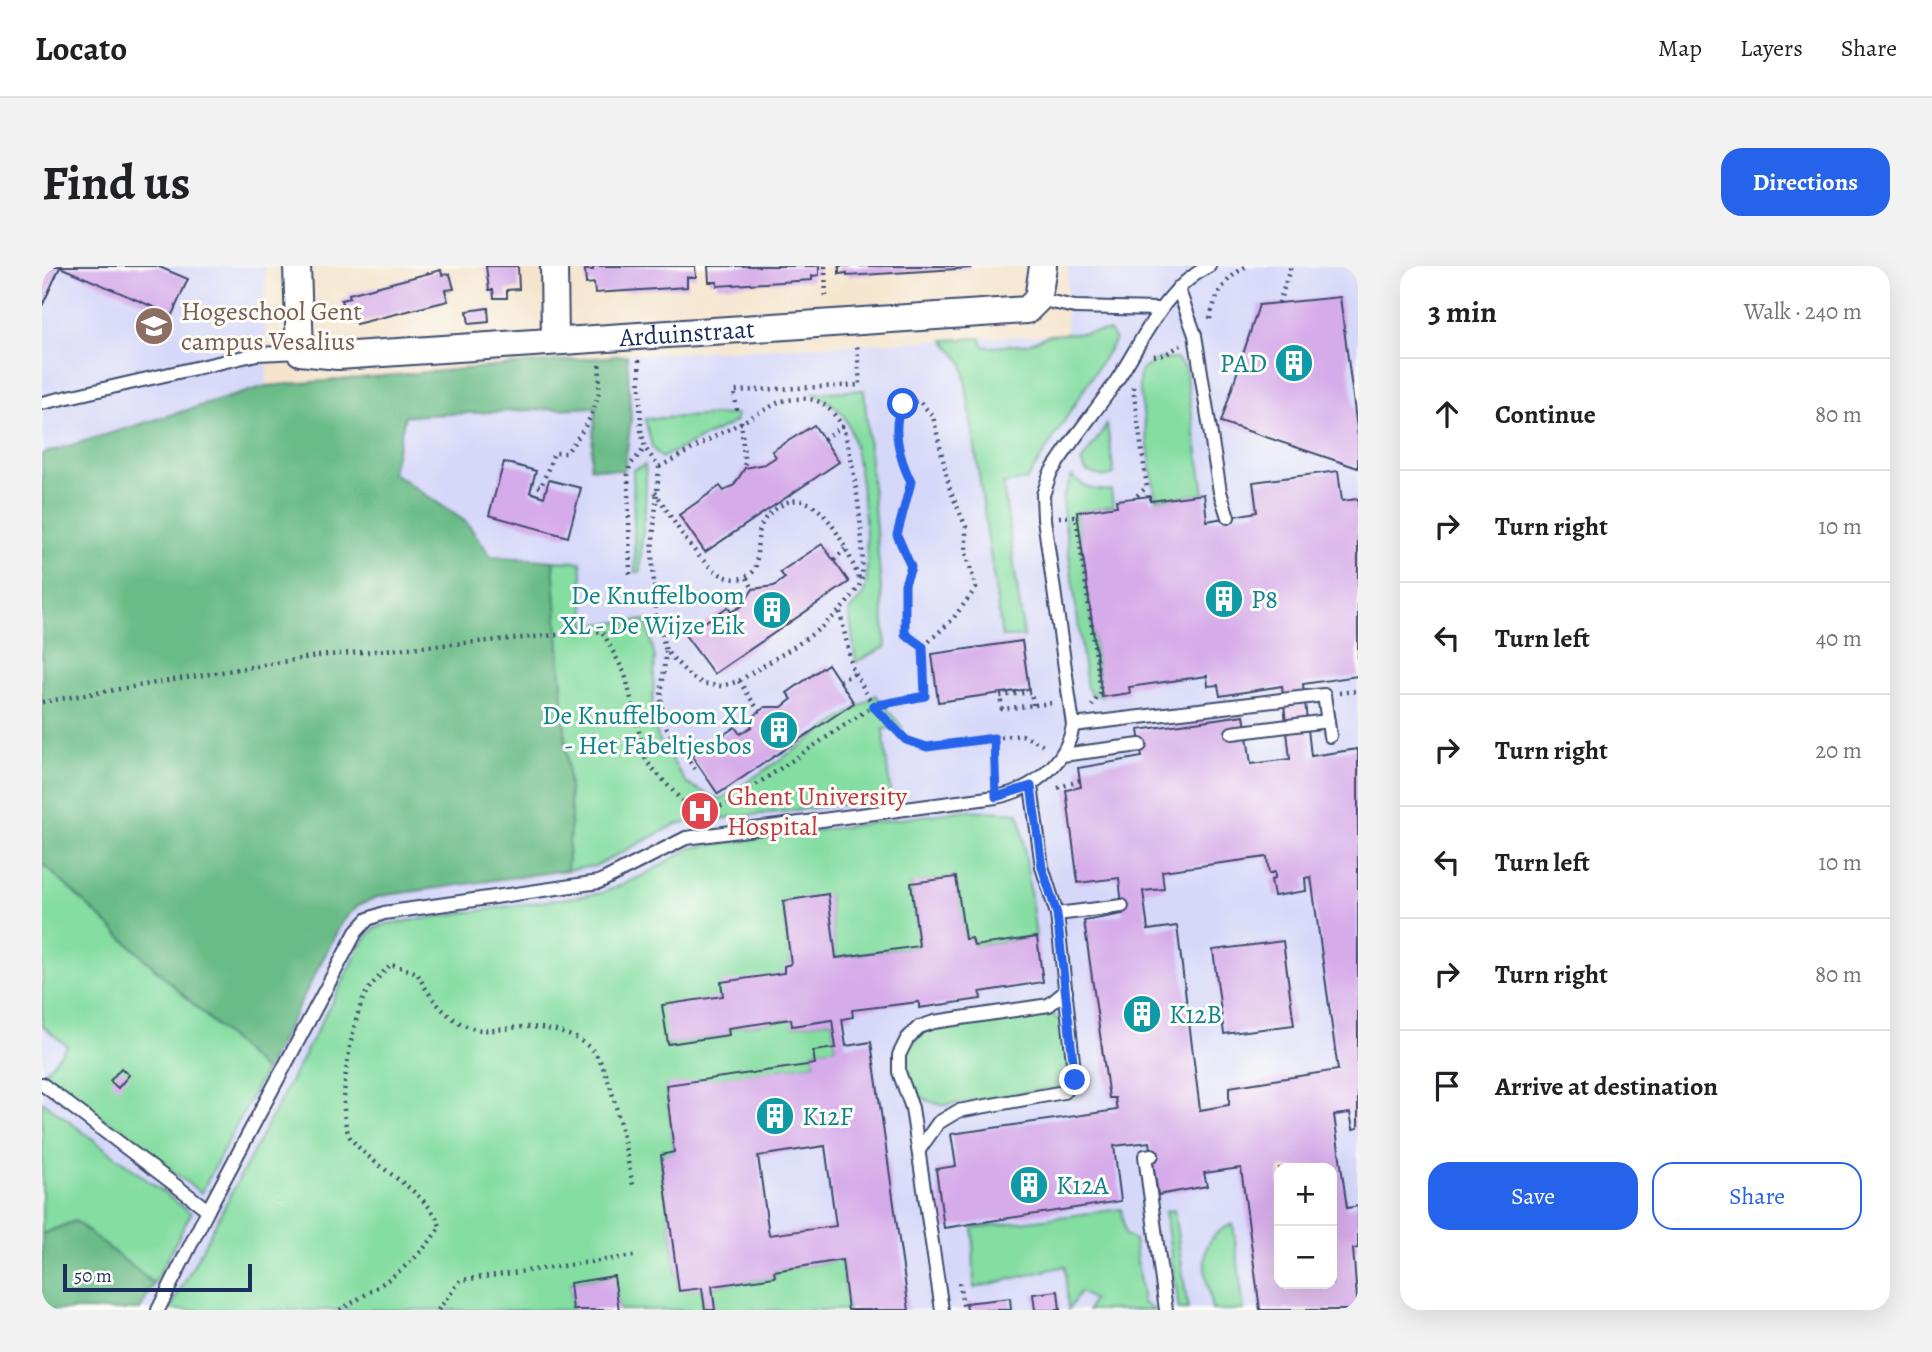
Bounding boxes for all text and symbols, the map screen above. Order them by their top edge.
text: Locato [35,26,127,71]
text: Map [1658,32,1702,64]
text: Layers [1740,32,1803,64]
text: Share [1841,32,1897,64]
button: Directions [1721,148,1890,216]
text: Find us [42,149,190,216]
text: 3 min [1428,292,1497,332]
place label: Hogeschool Gent campus Vesalius [181,294,362,359]
text: Walk · 240 m [1744,296,1862,327]
school or university icon: Hogeschool Gent campus Vesalius [133,305,175,347]
street label: Arduinstraat [617,311,756,355]
building icon: PAD [1273,342,1315,384]
place label: PAD [1220,346,1267,381]
route start [887,388,918,419]
icon: ahead [1428,395,1466,433]
text: Continue [1495,397,1596,432]
text: 80 m [1815,399,1862,430]
icon: right [1428,507,1466,545]
text: Turn right [1495,509,1608,544]
text: 10 m [1818,511,1862,542]
place label: De Knuffelboom XL - De Wijze Eik [560,578,745,643]
building icon: P8 [1203,578,1245,620]
place label: P8 [1251,582,1278,617]
building icon: De Knuffelboom XL - De Wijze Eik [751,589,793,631]
icon: left [1428,619,1466,657]
text: Turn left [1495,621,1590,656]
text: 40 m [1816,623,1862,654]
place label: De Knuffelboom XL - Het Fabeltjesbos [542,698,753,763]
building icon: De Knuffelboom XL - Het Fabeltjesbos [758,709,800,751]
icon: right [1428,731,1466,769]
text: Turn right [1495,733,1608,768]
text: 20 m [1815,735,1862,766]
place label: Ghent University Hospital [727,779,907,844]
hospital icon: Ghent University Hospital [679,790,721,832]
icon: left [1428,843,1466,881]
text: Turn left [1495,845,1590,880]
text: 10 m [1818,847,1862,878]
icon: right [1428,955,1466,993]
text: Turn right [1495,957,1608,992]
text: 80 m [1815,959,1862,990]
building icon: K12B [1121,993,1163,1035]
place label: K12B [1169,997,1222,1032]
route end [1059,1064,1090,1095]
icon: arrive [1428,1067,1466,1105]
text: Arrive at destination [1495,1069,1718,1104]
building icon: K12F [754,1095,796,1137]
place label: K12F [802,1099,853,1134]
button: Save [1428,1162,1638,1230]
button: Share [1652,1162,1862,1230]
map controls [1274,1163,1337,1289]
button: + [1274,1163,1337,1226]
building icon: K12A [1008,1164,1050,1206]
place label: K12A [1056,1168,1110,1203]
button: − [1274,1226,1337,1289]
scale bar [63,1261,252,1293]
text: 50 m [74,1263,112,1289]

